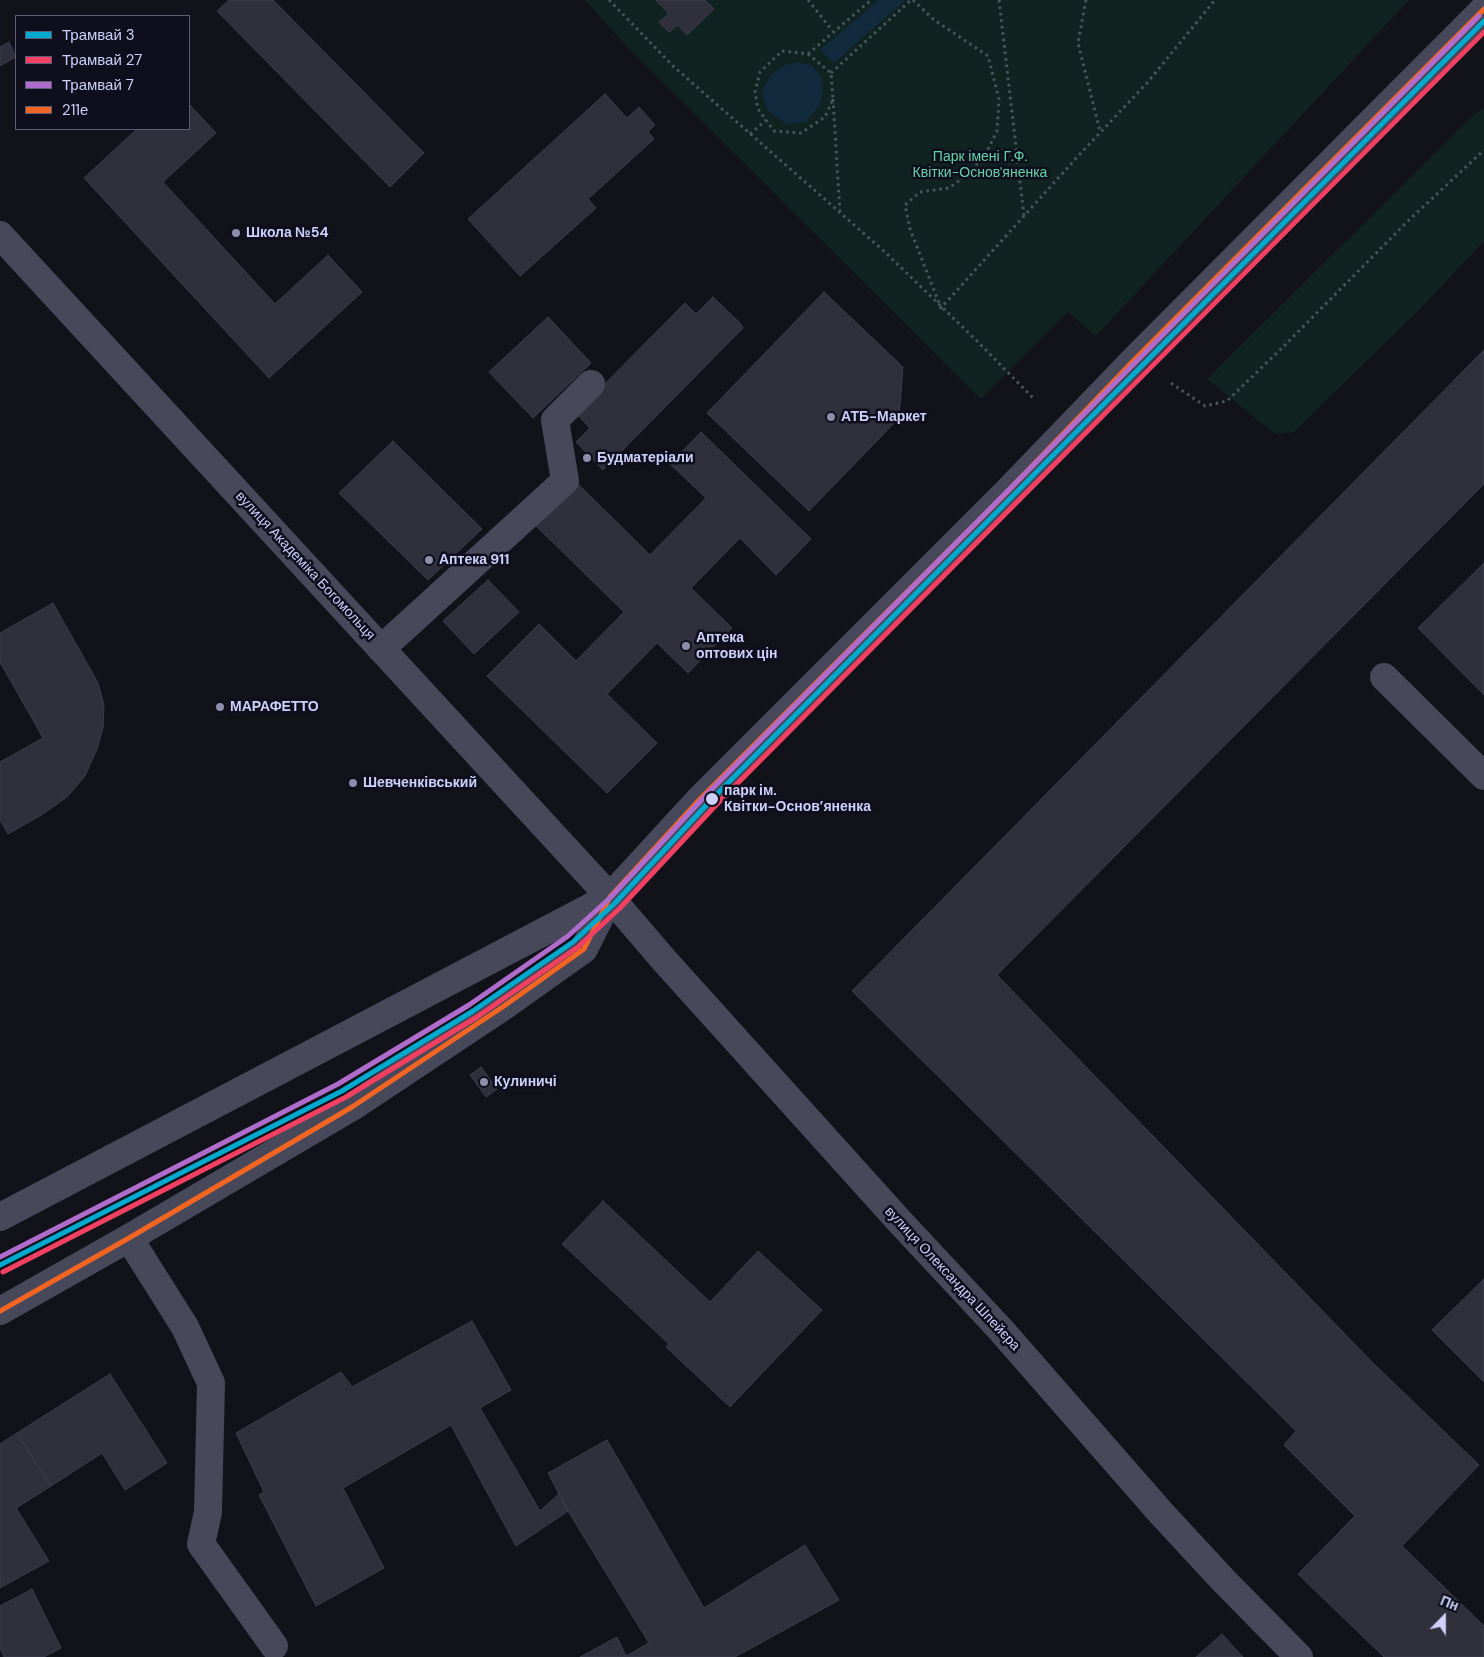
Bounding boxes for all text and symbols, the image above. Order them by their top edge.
legend [15,15,190,130]
text: Трамвай 3 [62,25,135,45]
text: Трамвай 27 [62,50,142,70]
text: Трамвай 7 [62,75,134,95]
text: 211е [62,100,88,120]
park label: Парк імені Г.Ф. Квітки-Основ'яненка [913,149,1047,182]
place label: Школа №54 [246,225,328,241]
marker: Школа №54 [230,227,242,239]
place label: АТБ-Маркет [841,409,927,425]
marker: АТБ-Маркет [825,411,837,423]
place label: Будматеріали [597,450,694,466]
marker: Будматеріали [581,452,593,464]
street label: вулиця Академіка Богомольця [232,488,378,644]
place label: Аптека 911 [439,552,509,568]
marker: Аптека 911 [423,554,435,566]
place label: Аптека оптових цін [696,630,777,662]
marker: Аптека оптових цін [680,640,692,652]
place label: МАРАФЕТТО [230,699,319,715]
marker: МАРАФЕТТО [214,701,226,713]
place label: Шевченківський [363,775,477,791]
marker: Шевченківський [347,777,359,789]
place label: парк ім. Квітки-Основ’яненка [724,783,871,816]
marker: парк ім. Квітки-Основ’яненка [704,791,720,807]
place label: Кулиничі [494,1074,557,1090]
marker: Кулиничі [478,1076,490,1088]
street label: вулиця Олександра Шпейєра [881,1203,1023,1355]
text: Пн [1438,1591,1462,1615]
north arrow [1419,1592,1469,1642]

